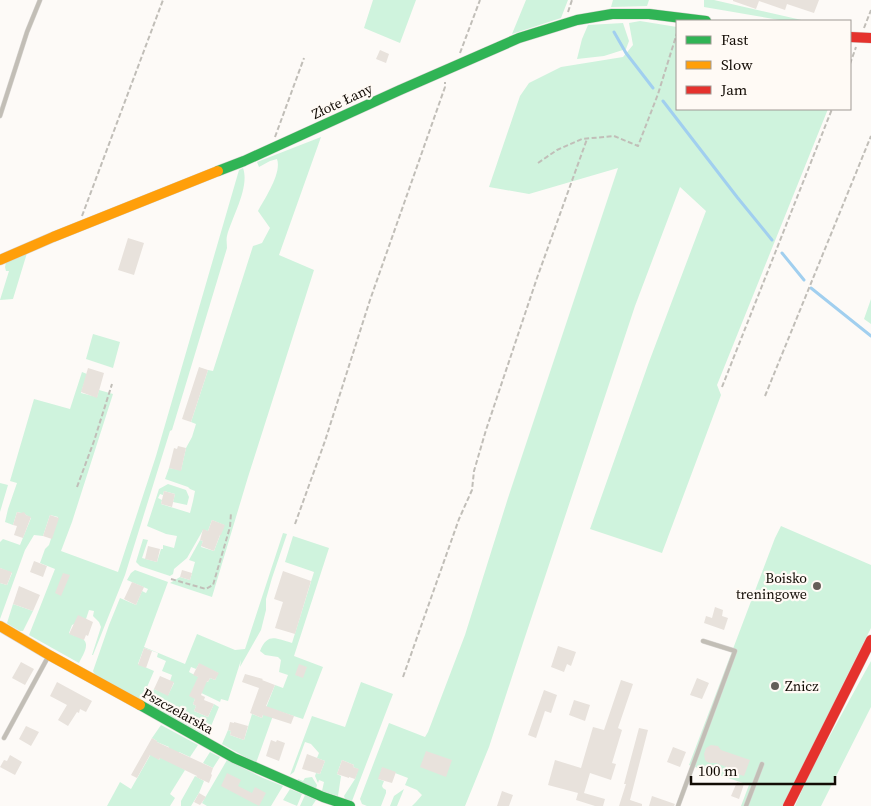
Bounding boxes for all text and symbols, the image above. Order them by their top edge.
legend [676,20,851,110]
text: Fast [721,29,748,50]
text: Slow [721,54,753,75]
street label: Złote Łany [308,78,376,124]
text: Jam [720,79,748,100]
place label: Boisko treningowe [736,568,807,604]
marker: Boisko treningowe [811,580,823,592]
place label: Znicz [785,676,819,696]
marker: Znicz [769,680,781,692]
street label: Pszczelarska [139,683,218,739]
scale bar [691,754,835,786]
text: 100 m [698,760,738,781]

